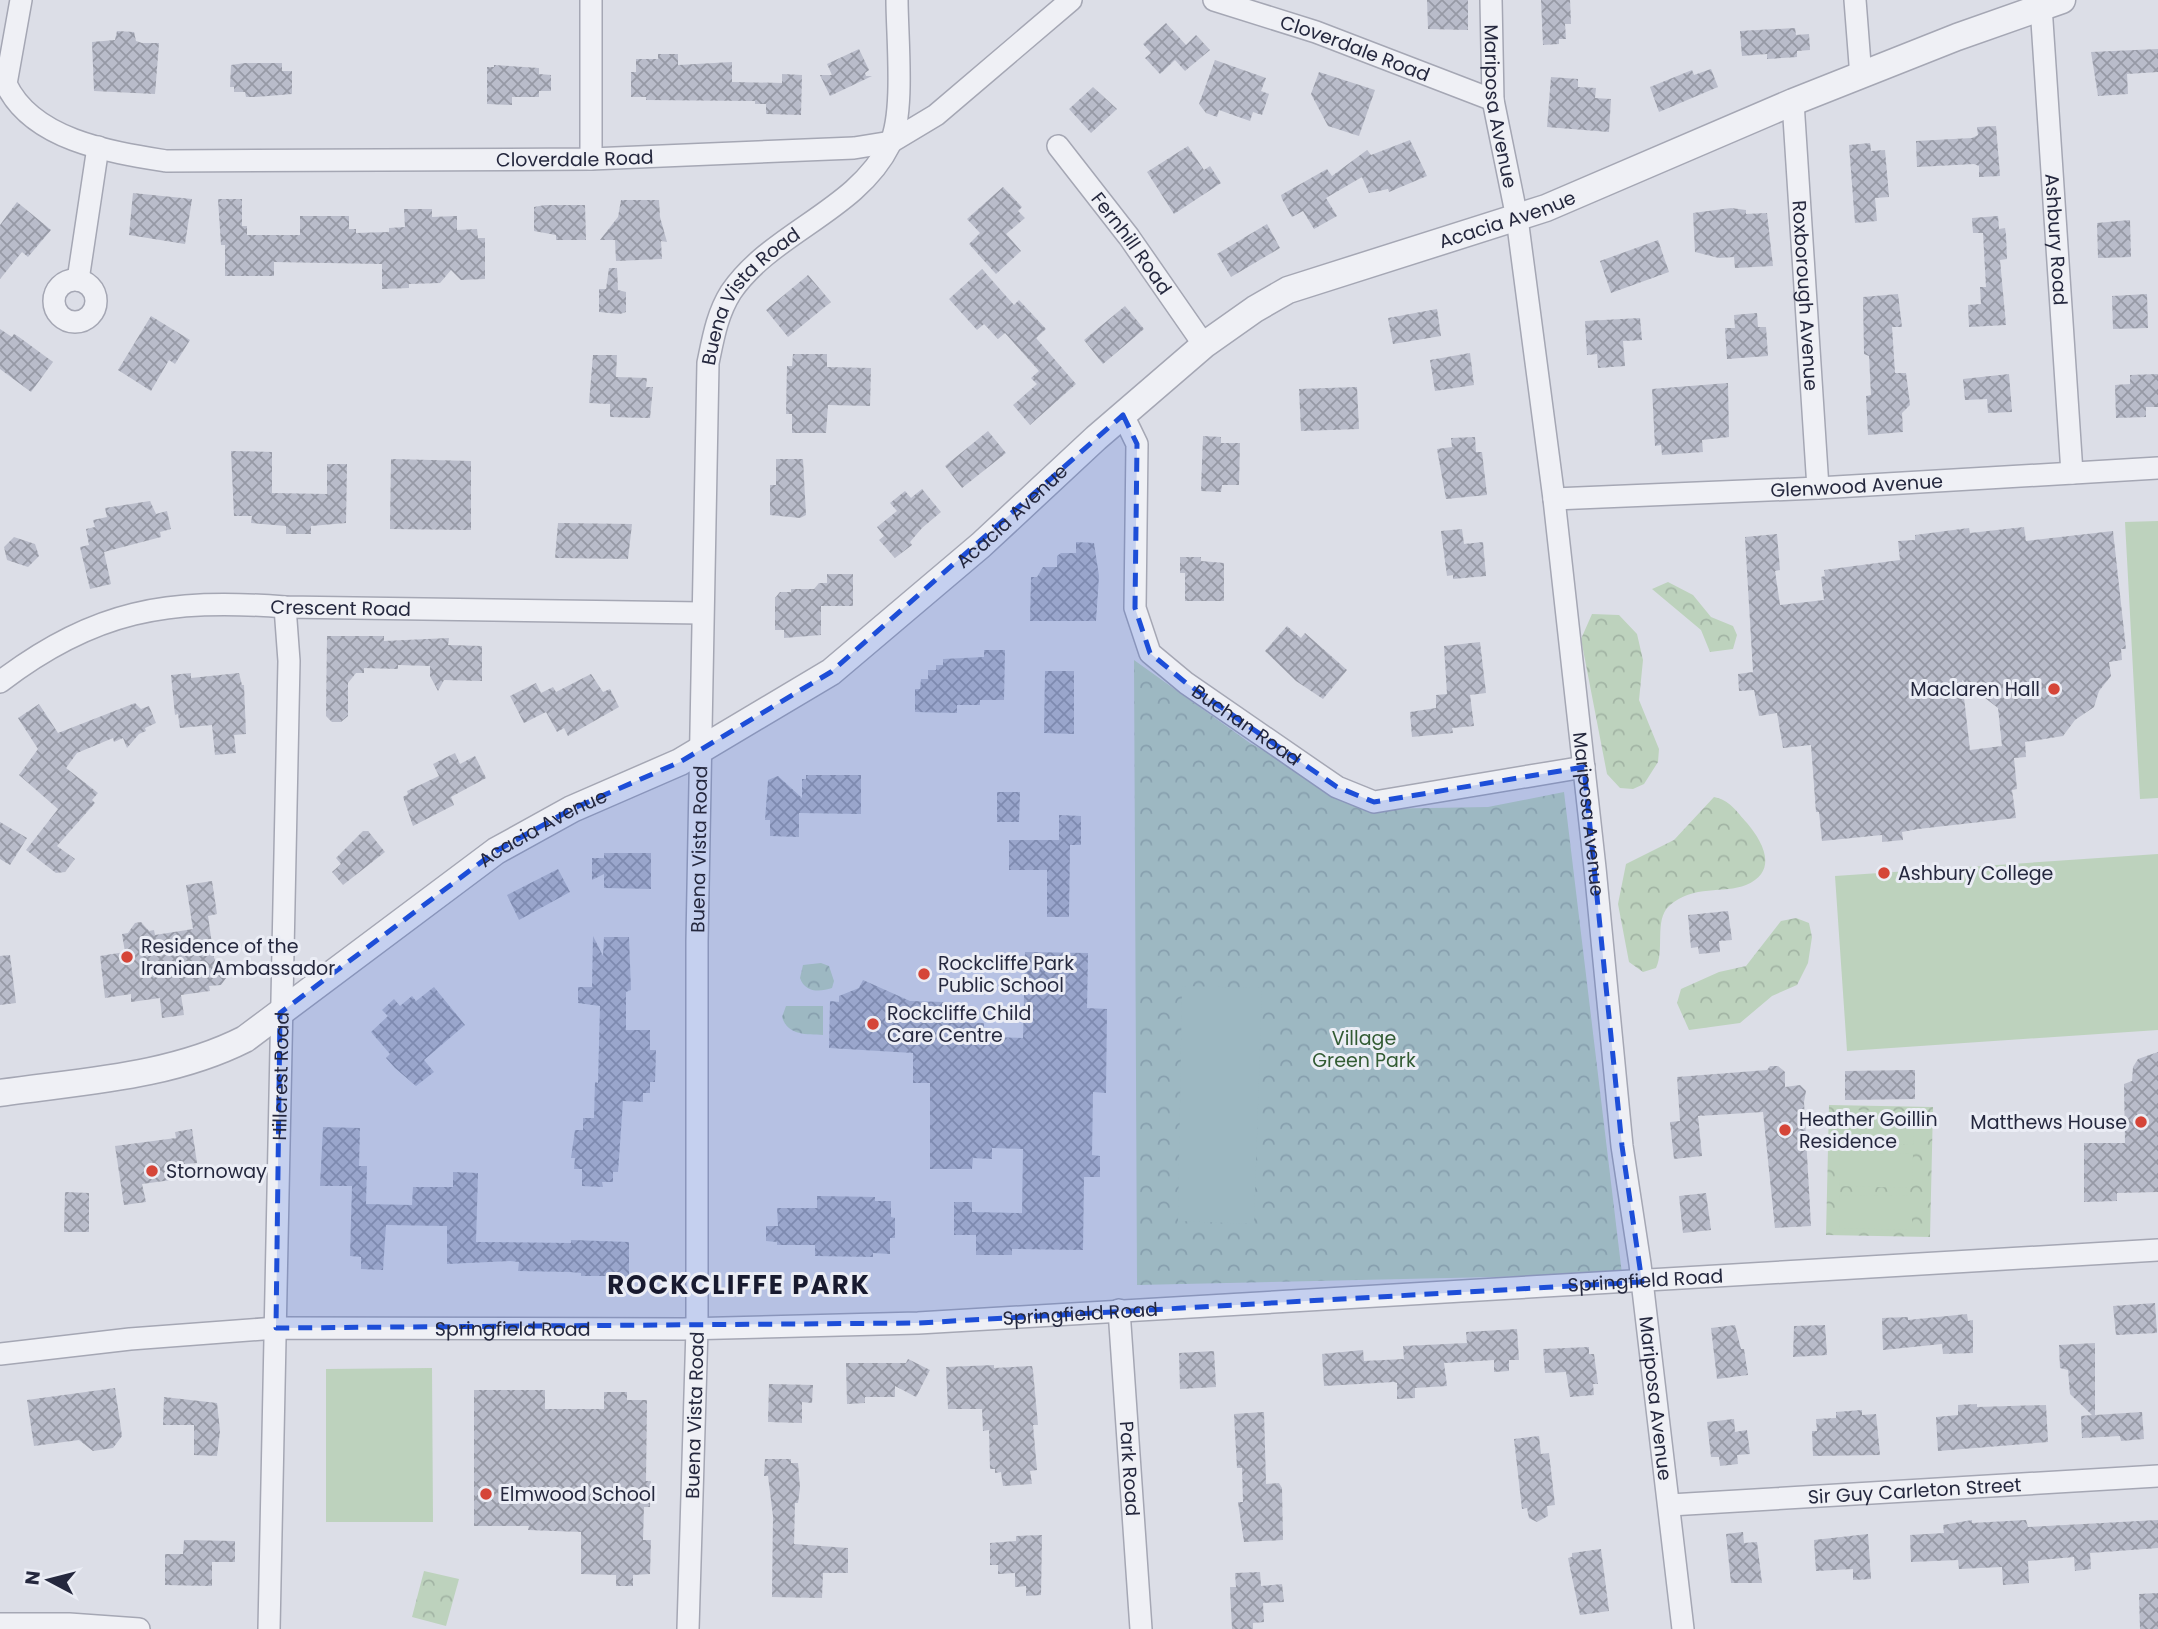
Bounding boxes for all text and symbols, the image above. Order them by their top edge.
street label: Cloverdale Road [1277,8,1434,88]
street label: Mariposa Avenue [1478,24,1524,191]
street label: Cloverdale Road [496,143,654,173]
street label: Ashbury Road [2039,173,2074,306]
street label: Acacia Avenue [1435,183,1580,255]
street label: Fernhill Road [1085,186,1178,300]
street label: Roxborough Avenue [1786,200,1825,392]
street label: Buena Vista Road [694,221,805,368]
street label: Acacia Avenue [950,458,1073,574]
street label: Glenwood Avenue [1770,467,1944,503]
street label: Crescent Road [270,592,411,622]
place label: Maclaren Hall [1910,676,2040,703]
street label: Buchan Road [1187,678,1307,772]
marker: Maclaren Hall [2046,681,2062,697]
street label: Mariposa Avenue [1566,731,1611,898]
street label: Buena Vista Road [684,765,714,933]
street label: Acacia Avenue [473,782,611,873]
place label: Ashbury College [1898,860,2053,887]
marker: Ashbury College [1876,865,1892,881]
place label: Residence of the Iranian Ambassador [141,933,335,982]
marker: Residence of the Iranian Ambassador [119,949,135,965]
place label: Rockcliffe Park Public School [938,950,1074,999]
marker: Rockcliffe Park Public School [916,966,932,982]
place label: Rockcliffe Child Care Centre [887,1000,1031,1049]
street label: Hillcrest Road [266,1011,295,1141]
marker: Rockcliffe Child Care Centre [865,1016,881,1032]
park label: Village Green Park [1312,1025,1416,1074]
place label: Heather Goillin Residence [1799,1106,1938,1155]
place label: Matthews House [1970,1109,2127,1136]
marker: Matthews House [2133,1114,2149,1130]
marker: Heather Goillin Residence [1777,1122,1793,1138]
place label: Stornoway [166,1158,267,1185]
marker: Stornoway [144,1163,160,1179]
street label: Springfield Road [1567,1262,1724,1298]
district label: ROCKCLIFFE PARK [607,1267,871,1303]
street label: Springfield Road [1002,1295,1159,1331]
street label: Springfield Road [435,1315,591,1342]
street label: Mariposa Avenue [1633,1315,1679,1482]
street label: Buena Vista Road [678,1331,710,1499]
street label: Park Road [1113,1420,1147,1517]
street label: Sir Guy Carleton Street [1807,1471,2022,1510]
place label: Elmwood School [500,1481,656,1508]
marker: Elmwood School [478,1486,494,1502]
north arrow [14,1545,84,1615]
text: N [18,1569,47,1587]

